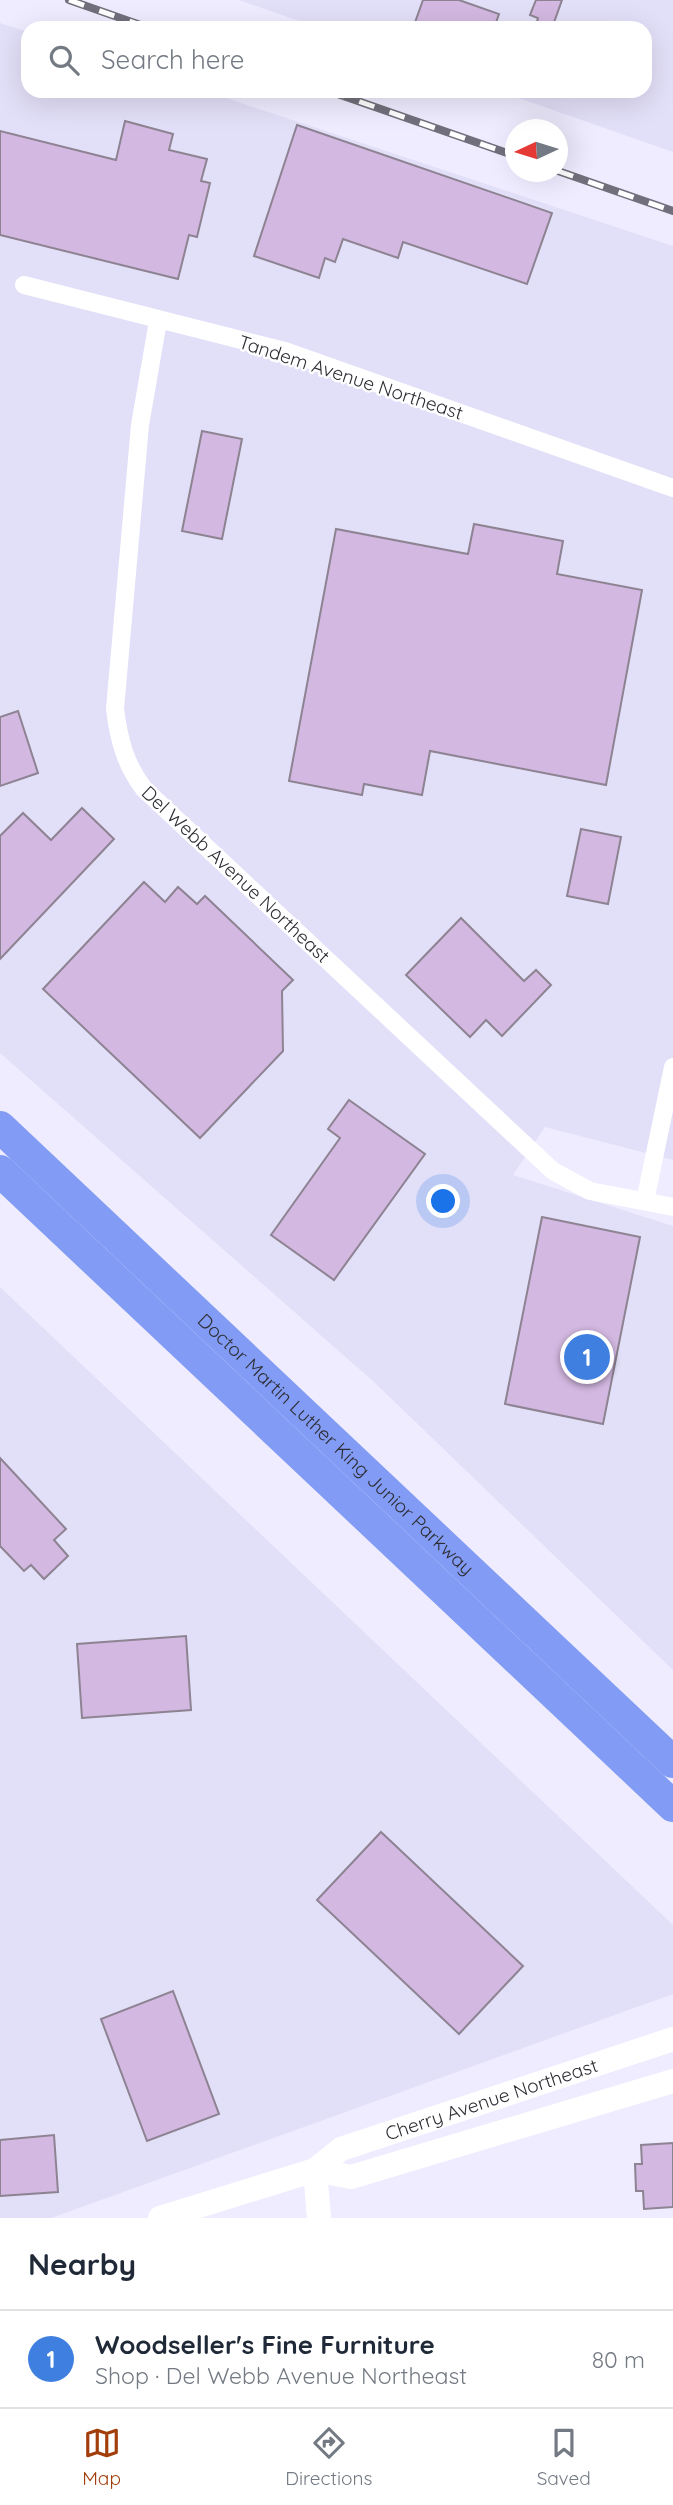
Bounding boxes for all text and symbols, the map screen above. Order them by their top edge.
search box [21,21,652,98]
icon: search [45,41,83,79]
text: Search here [101,43,245,76]
north arrow [505,119,568,182]
street label: Tandem Avenue Northeast [236,329,466,425]
street label: Del Webb Avenue Northeast [137,780,335,968]
your location [426,1184,460,1218]
street label: Doctor Martin Luther King Junior Parkway [193,1308,479,1580]
pin: 1 [564,1331,610,1383]
street label: Cherry Avenue Northeast [382,2053,601,2146]
text: Nearby [28,2245,136,2283]
text: Woodseller's Fine Furniture [95,2328,435,2361]
text: 1 [47,2345,55,2374]
text: 80 m [592,2345,645,2374]
text: Shop · Del Webb Avenue Northeast [95,2361,467,2390]
tab: Map [82,2424,121,2490]
tab: Directions [285,2424,372,2490]
tab: Saved [537,2424,591,2490]

